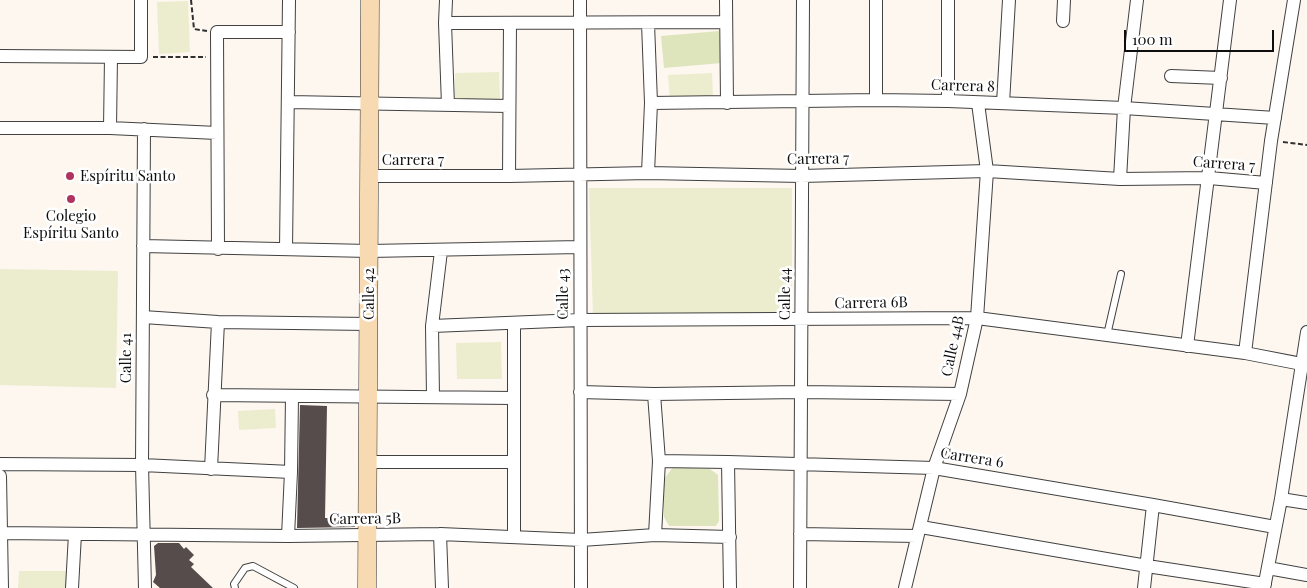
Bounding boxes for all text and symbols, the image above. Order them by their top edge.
scale bar [1127,20,1277,52]
text: 100 m [1132,29,1173,49]
street label: Carrera 8 [931,76,995,96]
street label: Carrera 7 [787,149,849,169]
street label: Carrera 7 [382,151,444,169]
street label: Carrera 7 [1192,153,1256,175]
place label: Espíritu Santo [80,167,176,185]
marker: Espíritu Santo [64,170,76,182]
marker: Colegio Espíritu Santo [65,193,77,205]
place label: Colegio Espíritu Santo [23,207,119,242]
street label: Calle 42 [360,268,378,320]
street label: Calle 43 [554,268,572,320]
street label: Calle 44 [776,268,794,320]
street label: Carrera 6B [834,293,908,313]
street label: Calle 44B [938,314,968,378]
street label: Calle 41 [117,333,135,383]
street label: Carrera 6 [939,444,1005,472]
street label: Carrera 5B [329,509,401,529]

